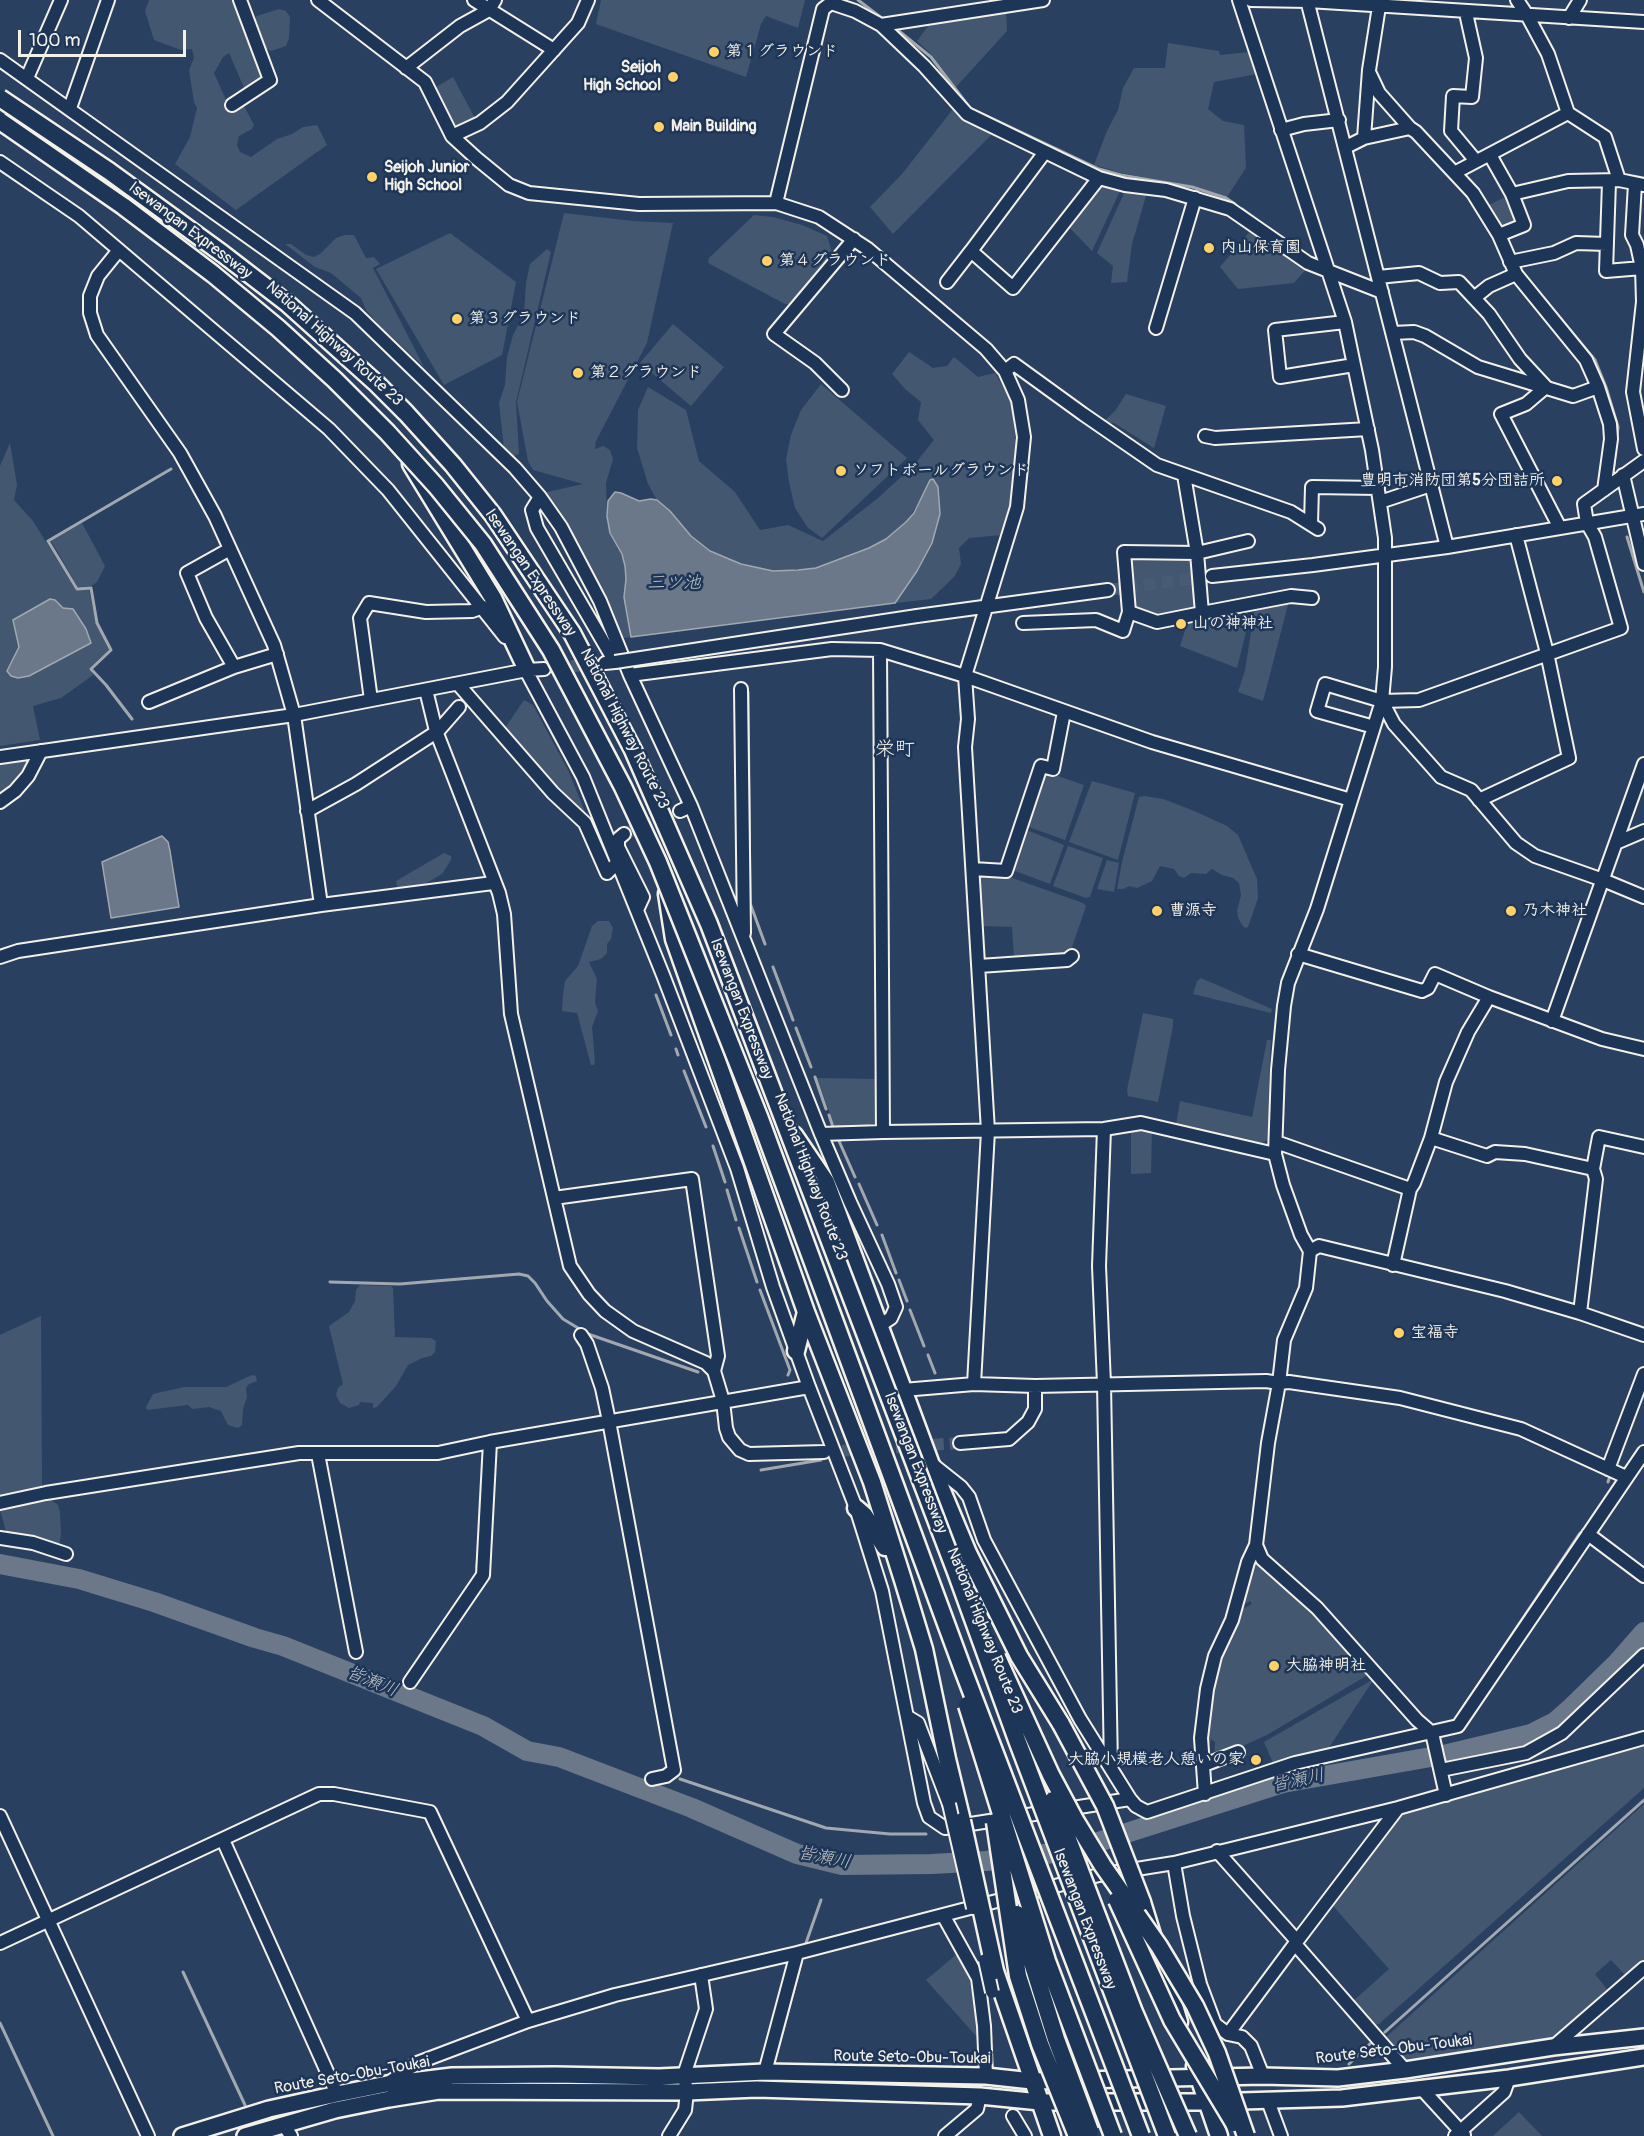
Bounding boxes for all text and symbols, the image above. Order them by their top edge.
scale bar [21,18,189,56]
text: 100 m [29,29,81,52]
place label: 第１グラウンド [726,42,838,62]
marker: 第１グラウンド [707,45,721,59]
place label: Seijoh High School [583,58,661,96]
marker: Seijoh High School [666,70,680,84]
place label: Main Building [671,117,757,137]
marker: Main Building [652,120,666,134]
place label: Seijoh Junior High School [384,158,470,196]
marker: Seijoh Junior High School [365,170,379,184]
street label: Isewangan Expressway [124,178,256,284]
place label: 内山保育園 [1221,238,1301,258]
marker: 内山保育園 [1202,241,1216,255]
place label: 第４グラウンド [779,251,891,271]
marker: 第４グラウンド [760,254,774,268]
street label: National Highway Route 23 [262,277,406,411]
place label: 第３グラウンド [469,309,581,329]
marker: 第３グラウンド [450,312,464,326]
place label: 第２グラウンド [590,363,702,383]
marker: 第２グラウンド [571,366,585,380]
place label: ソフトボールグラウンド [853,461,1029,481]
marker: ソフトボールグラウンド [834,464,848,478]
place label: 豊明市消防団第5分団詰所 [1360,471,1545,491]
marker: 豊明市消防団第5分団詰所 [1550,474,1564,488]
street label: Isewangan Expressway [480,506,580,640]
water label: 三ツ池 [647,572,701,594]
place label: 山の神神社 [1193,614,1273,634]
marker: 山の神神社 [1174,617,1188,631]
street label: National Highway Route 23 [575,646,673,812]
district label: 栄町 [875,738,915,762]
place label: 曹源寺 [1169,901,1217,921]
place label: 乃木神社 [1523,901,1587,921]
marker: 曹源寺 [1150,904,1164,918]
marker: 乃木神社 [1504,904,1518,918]
street label: Isewangan Expressway [705,936,777,1082]
street label: National Highway Route 23 [769,1091,851,1263]
place label: 宝福寺 [1411,1323,1459,1343]
marker: 宝福寺 [1392,1326,1406,1340]
street label: Isewangan Expressway [879,1390,951,1536]
street label: National Highway Route 23 [942,1545,1026,1717]
place label: 大脇神明社 [1286,1656,1366,1676]
marker: 大脇神明社 [1267,1659,1281,1673]
water label: 皆瀬川 [343,1662,401,1702]
place label: 大脇小規模老人憩いの家 [1068,1750,1244,1770]
marker: 大脇小規模老人憩いの家 [1249,1753,1263,1767]
water label: 皆瀬川 [1269,1765,1327,1797]
water label: 皆瀬川 [795,1842,853,1874]
street label: Isewangan Expressway [1048,1846,1120,1992]
street label: Route Seto-Obu-Toukai [1315,2031,1473,2069]
street label: Route Seto-Obu-Toukai [833,2047,991,2069]
street label: Route Seto-Obu-Toukai [273,2053,431,2099]

